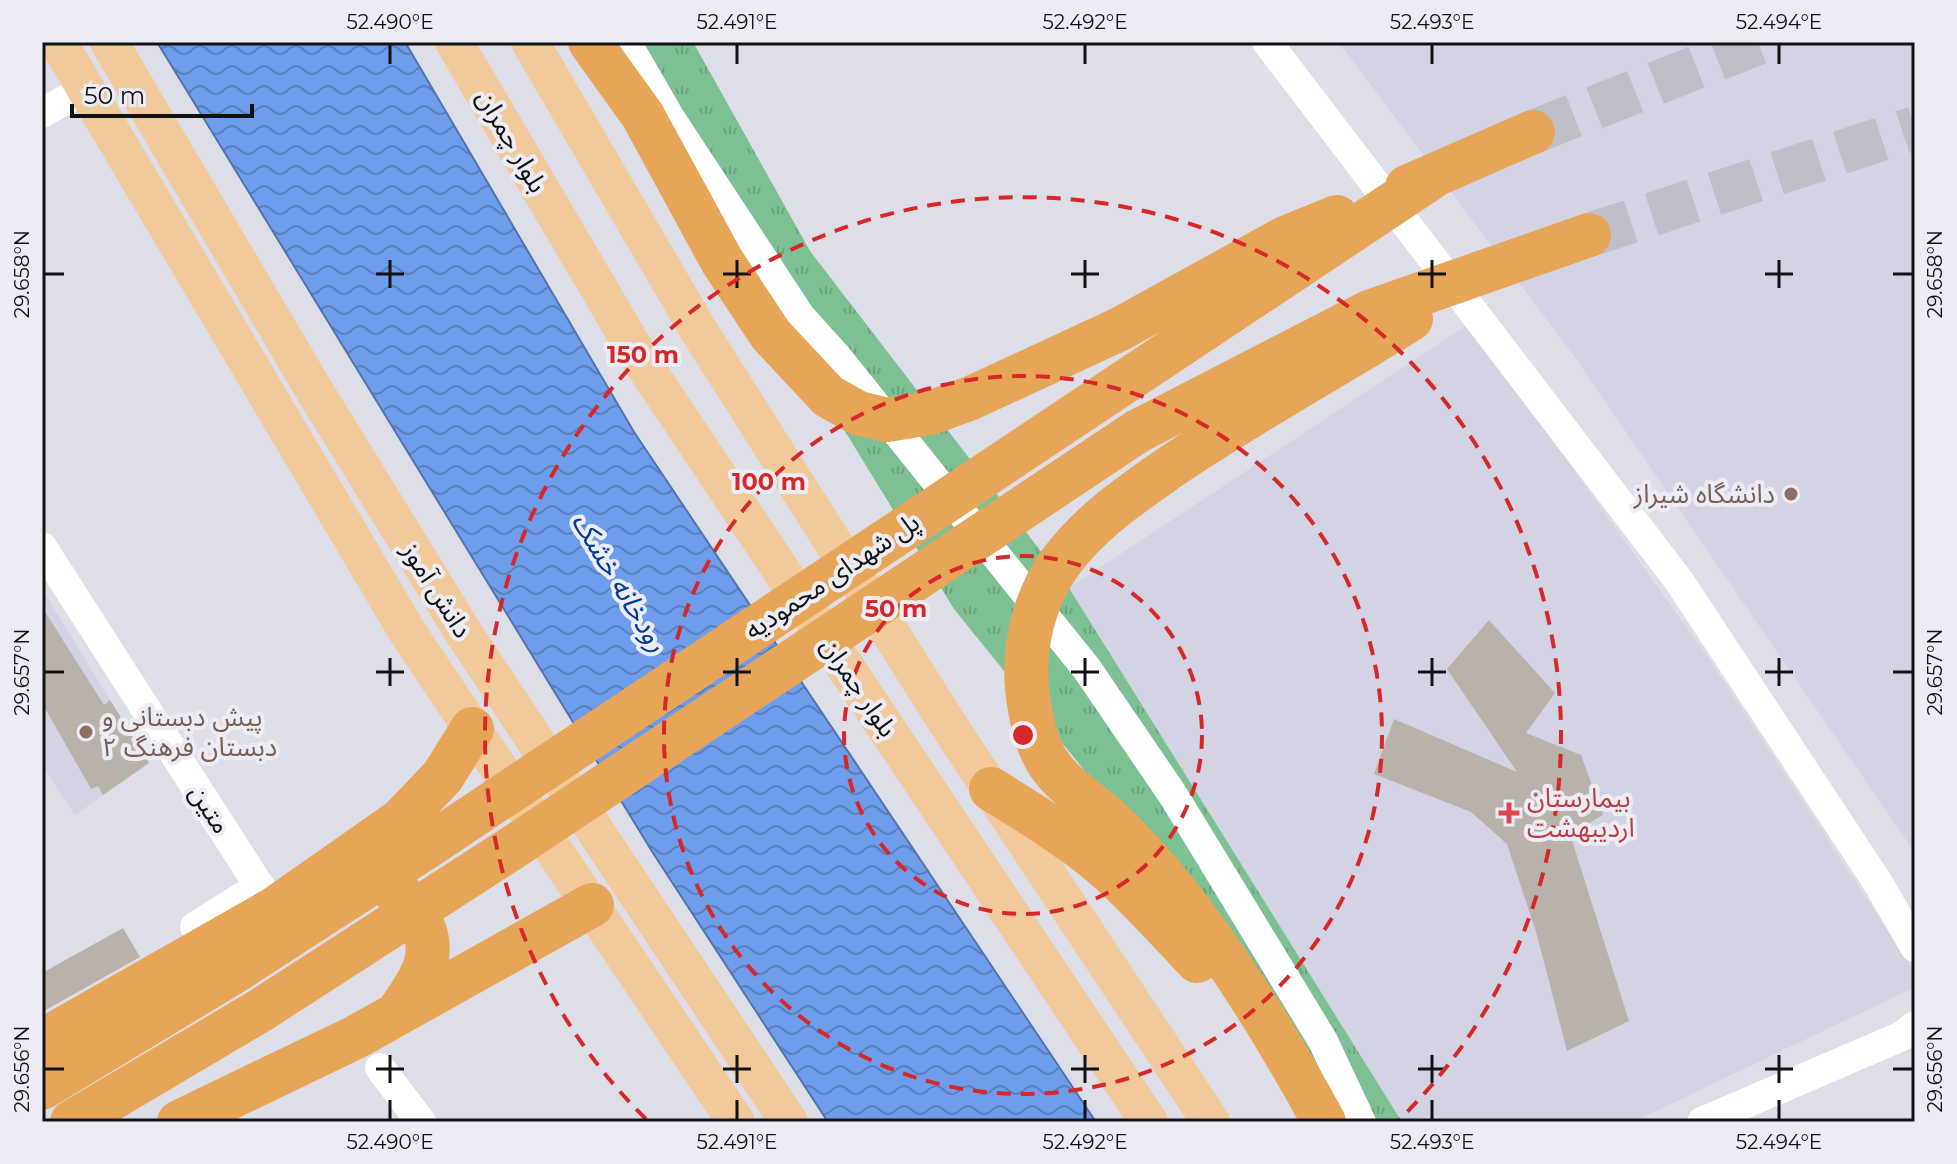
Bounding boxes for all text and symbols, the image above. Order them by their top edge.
text: 52.490°E [346,10,434,34]
text: 52.491°E [697,10,778,34]
text: 52.492°E [1042,10,1128,34]
text: 52.493°E [1390,10,1474,34]
text: 52.494°E [1736,10,1822,34]
scale bar [72,68,252,118]
text: 50 m [84,81,145,110]
street label: بلوار چمران [469,84,554,199]
text: 29.658°N [10,230,34,318]
text: 29.658°N [1923,230,1947,318]
text: 150 m [607,340,679,369]
text: 100 m [732,467,806,496]
place label: دانشگاه شیراز [1633,478,1775,510]
marker: دانشگاه شیراز [1782,485,1800,503]
water label: رودخانه خشک [565,506,675,658]
street label: پل شهدای محمودیه [738,506,926,647]
street label: دانش آموز [395,535,479,644]
text: 50 m [865,594,927,623]
text: 29.657°N [10,628,34,716]
text: 29.657°N [1923,628,1947,716]
street label: بلوار چمران [813,631,904,744]
place label: پیش دبستانی و دبستان فرهنگ ۲ [102,701,277,763]
centre of rings [1009,721,1037,749]
marker: پیش دبستانی و دبستان فرهنگ ۲ [77,723,95,741]
street label: متین [182,778,238,840]
place label: بیمارستان اردیبهشت [1527,782,1635,844]
marker: بیمارستان اردیبهشت [1498,802,1520,824]
text: 29.656°N [10,1025,34,1113]
text: 29.656°N [1923,1025,1947,1113]
text: 52.490°E [346,1130,434,1154]
text: 52.491°E [697,1130,778,1154]
text: 52.492°E [1042,1130,1128,1154]
text: 52.493°E [1390,1130,1474,1154]
text: 52.494°E [1736,1130,1822,1154]

